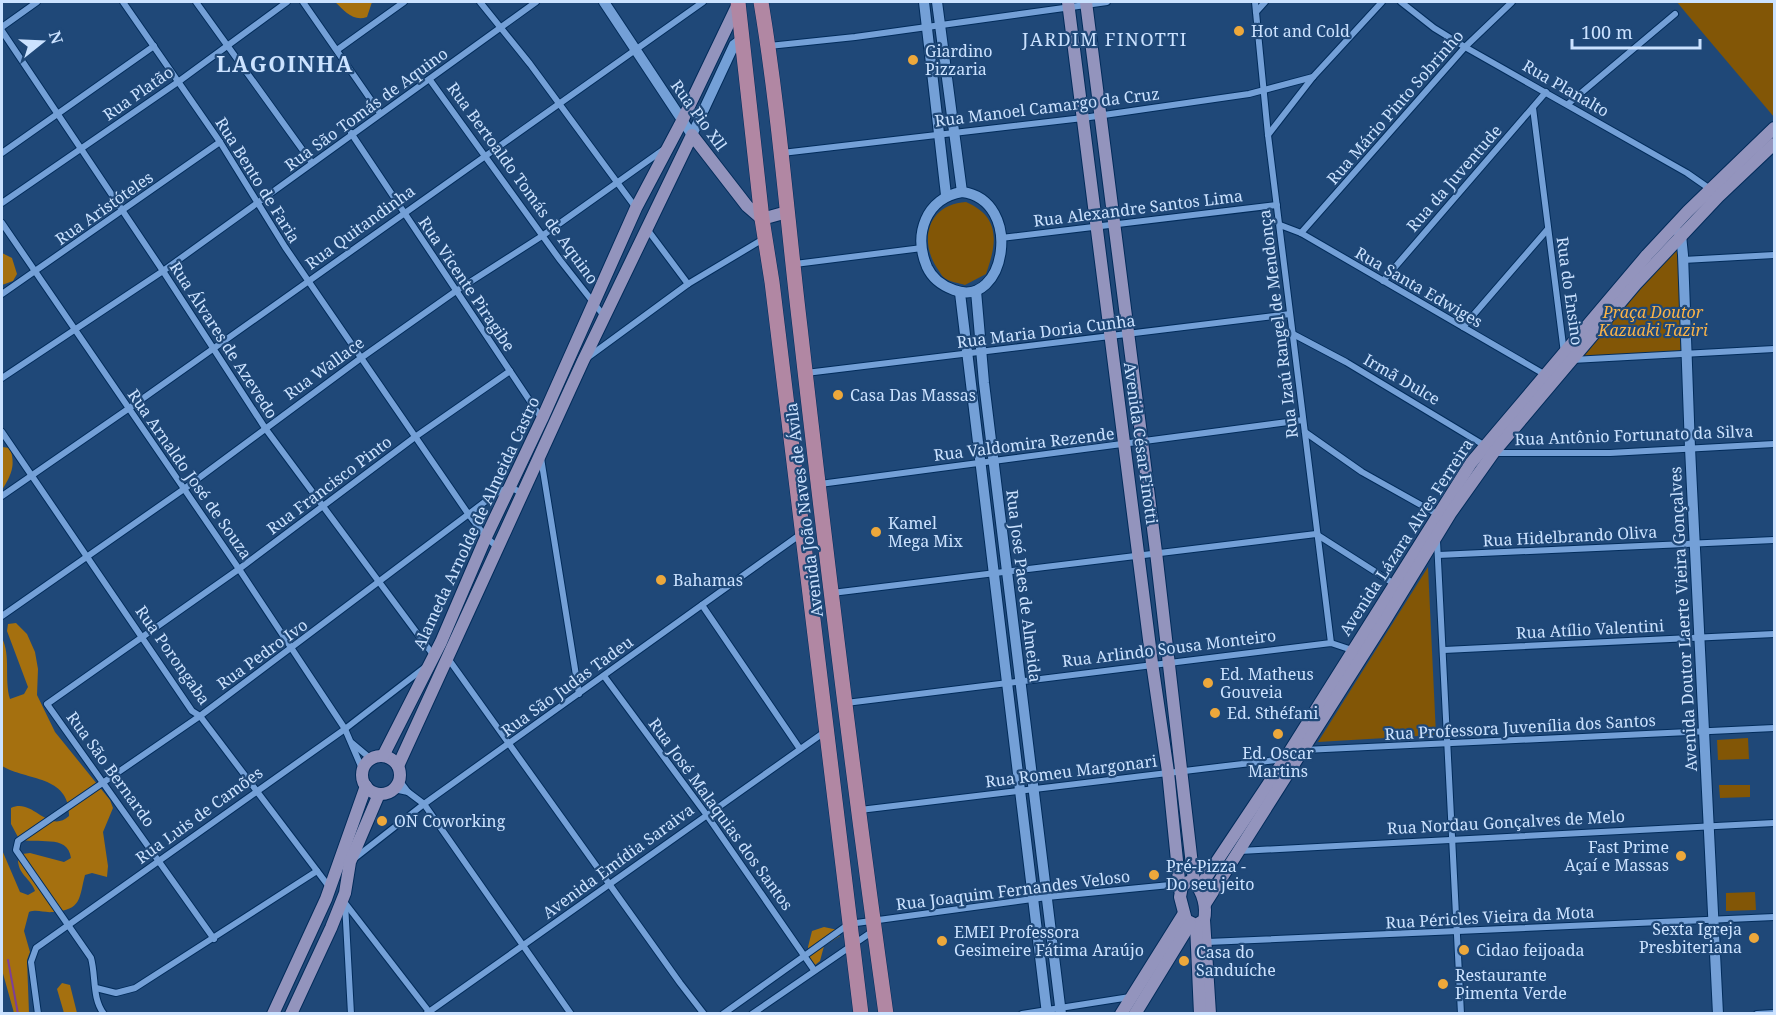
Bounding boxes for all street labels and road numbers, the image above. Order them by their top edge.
street label: Rua Mário Pinto Sobrinho [1322,25,1468,189]
street label: Rua São Tomás de Aquino [280,42,452,176]
street label: Rua Planalto [1519,54,1613,122]
street label: Rua Platão [98,61,178,125]
street label: Rua Pio Xll [666,75,732,155]
street label: Rua Bertoaldo Tomás de Aquino [442,78,604,288]
street label: Rua Manoel Camargo da Cruz [933,82,1161,132]
street label: Rua Bento de Faria [210,113,306,247]
street label: Rua da Juventude [1401,120,1507,236]
street label: Rua Aristóteles [51,166,157,250]
street label: Rua Quitandinha [301,180,419,274]
street label: Rua Alexandre Santos Lima [1032,184,1244,232]
street label: Rua Izaú Rangel de Mendonça [1253,209,1303,439]
street label: Rua Vicente Piragibe [414,212,520,356]
street label: Rua do Ensino [1552,235,1588,347]
street label: Rua Santa Edwiges [1351,242,1487,332]
street label: Rua Álvares de Azevedo [165,257,283,423]
street label: Rua Maria Doria Cunha [955,309,1137,353]
street label: Rua Wallace [280,332,368,404]
street label: Irmã Dulce [1360,348,1444,410]
street label: Avenida César Finotti [1119,361,1163,525]
street label: Rua Arnaldo José de Souza [123,385,257,563]
street label: Alameda Arnolde de Almeida Castro [408,393,544,653]
street label: Avenida João Naves de Ávila [780,402,828,618]
street label: Rua Antônio Fortunato da Silva [1514,420,1754,450]
street label: Rua Valdomira Rezende [932,422,1116,466]
street label: Rua Francisco Pinto [262,431,396,539]
street label: Avenida Lázara Alves Ferreira [1334,434,1478,640]
street label: Avenida Doutor Laerte Vieira Gonçalves [1664,466,1702,772]
street label: Rua José Paes de Almeida [1001,489,1047,683]
street label: Rua Hidelbrando Oliva [1482,520,1658,552]
street label: Rua Porongaba [131,601,215,709]
street label: Rua Pedro Ivo [212,614,312,694]
street label: Rua Atílio Valentini [1515,614,1665,644]
street label: Rua Arlindo Sousa Monteiro [1061,624,1277,672]
street label: Rua São Judas Tadeu [497,631,637,741]
street label: Rua São Bernardo [62,707,160,831]
street label: Rua Professora Juvenília dos Santos [1384,709,1656,745]
street label: Rua José Malaquias dos Santos [644,713,798,915]
street label: Rua Romeu Margonari [984,750,1158,792]
street label: Rua Luis de Camões [131,761,267,869]
street label: Avenida Emídia Saraiva [538,799,698,923]
street label: Rua Nordau Gonçalves de Melo [1386,805,1626,839]
street label: Rua Joaquim Fernandes Veloso [895,865,1131,915]
street label: Rua Péricles Vieira da Mota [1385,901,1595,933]

